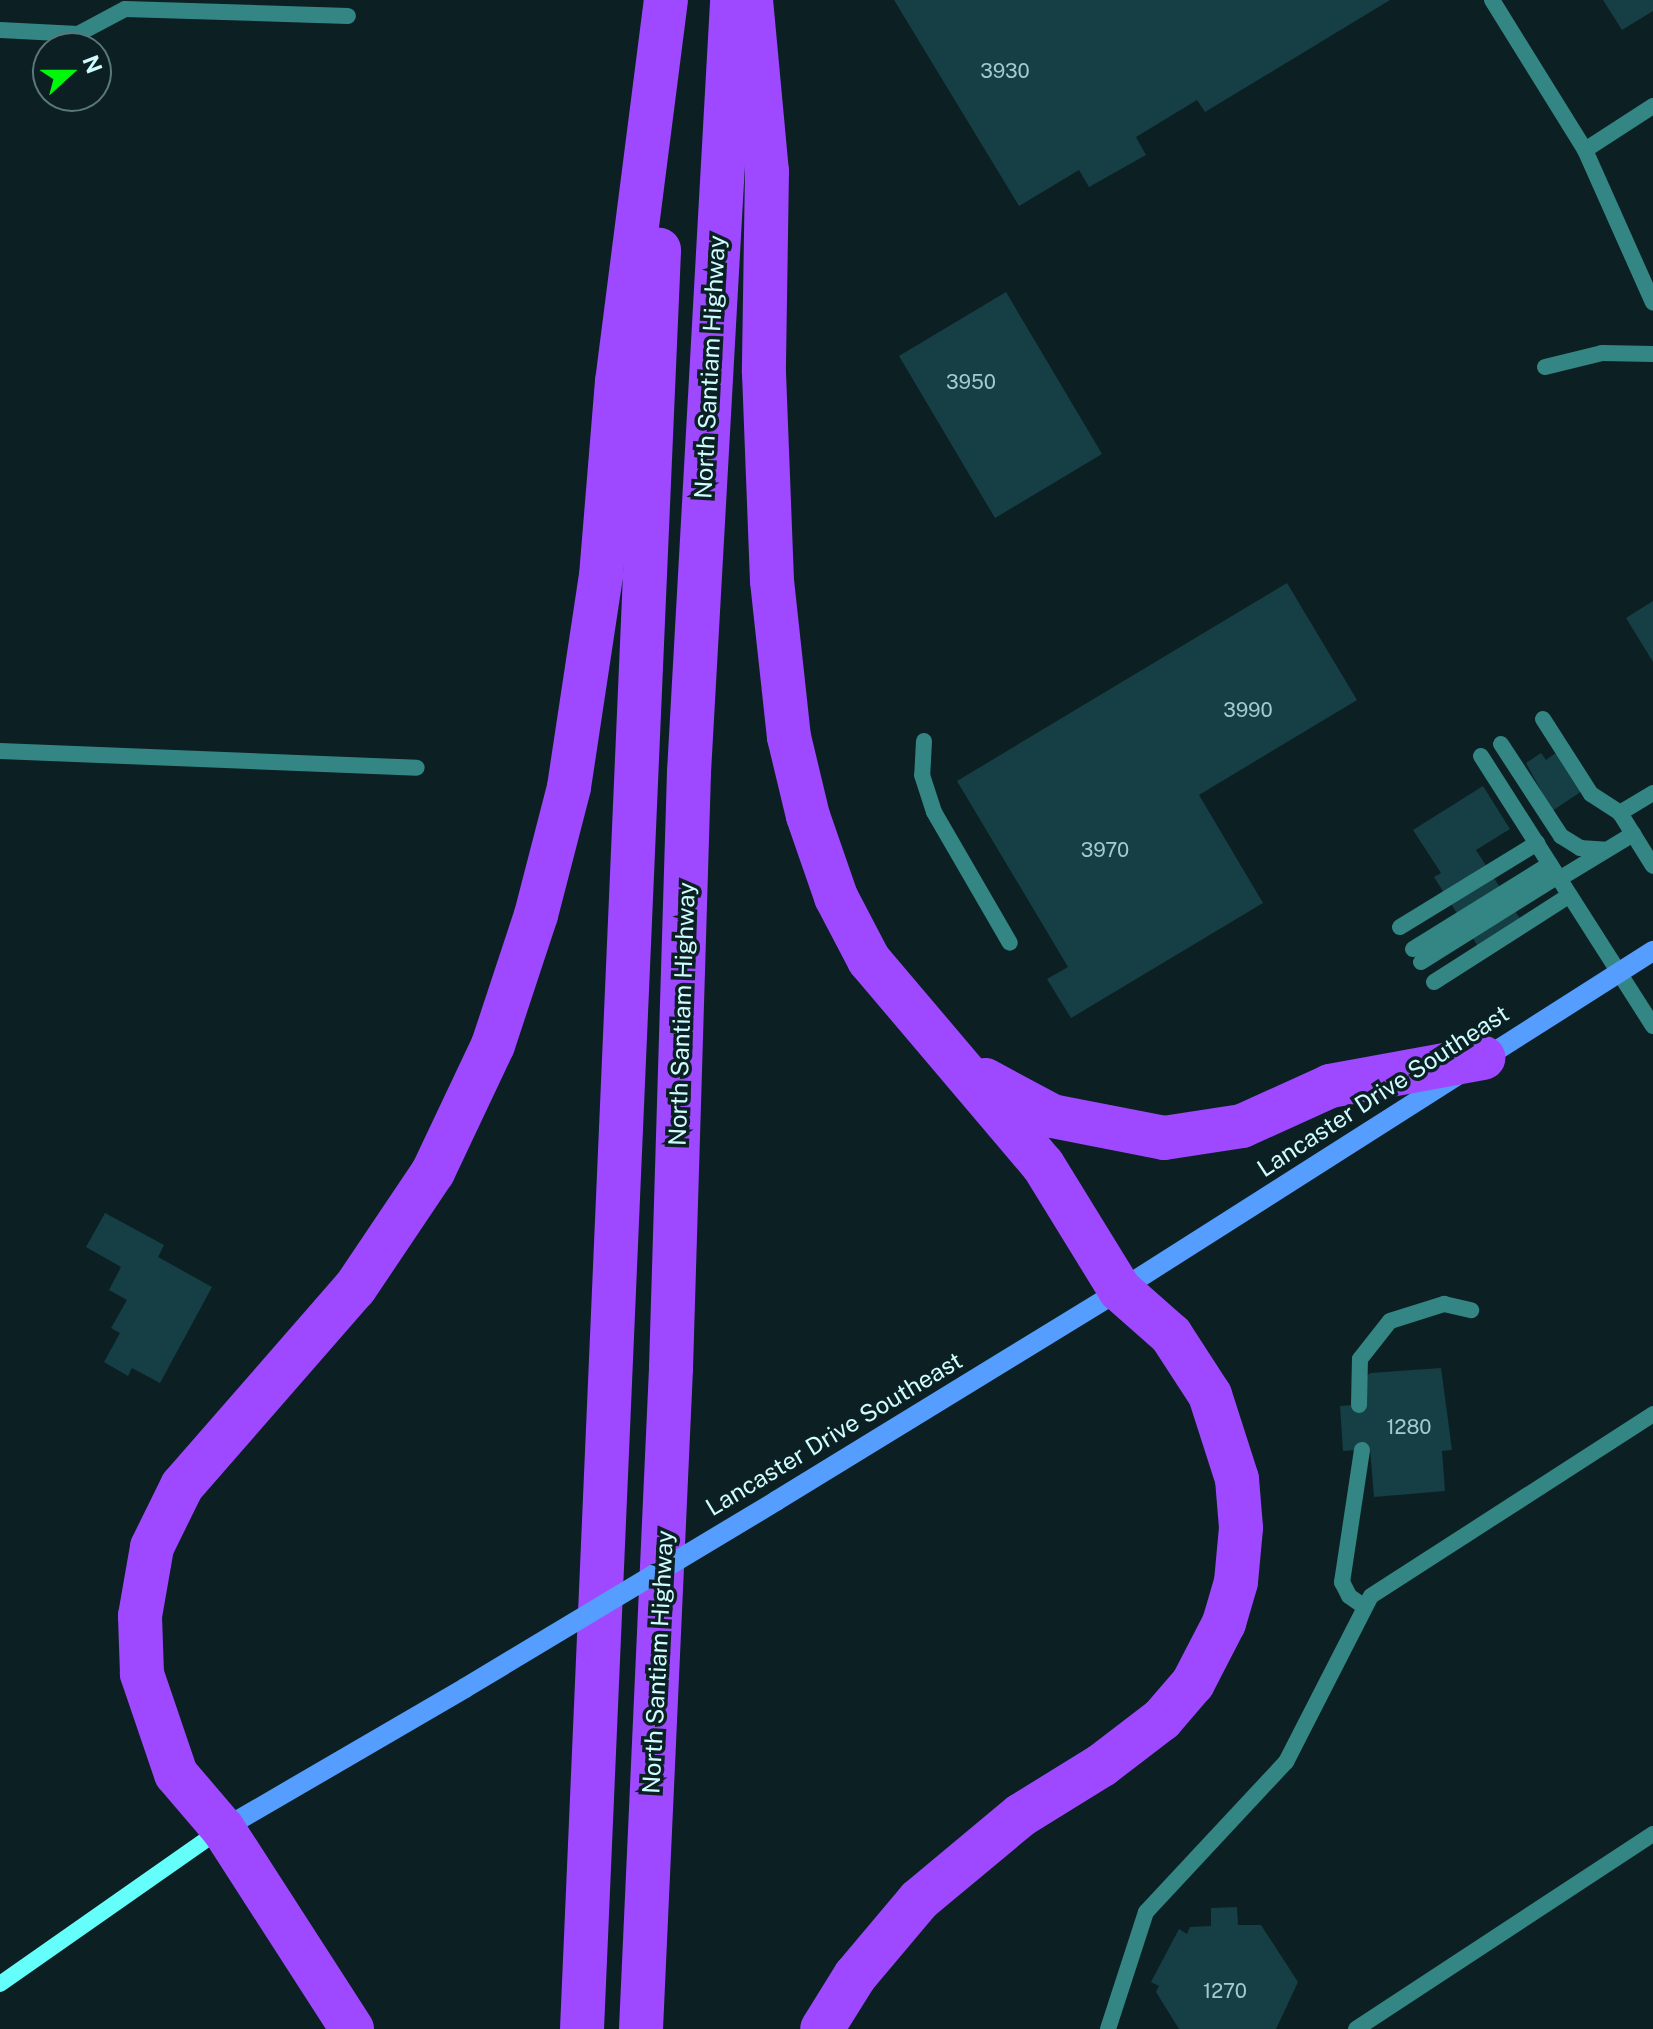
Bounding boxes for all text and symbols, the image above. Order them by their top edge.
north arrow [32,32,112,112]
text: N [77,51,108,77]
house number: 3930 [980,59,1030,83]
street label: North Santiam Highway [689,234,731,500]
house number: 3950 [946,370,996,394]
house number: 3990 [1223,698,1273,722]
house number: 3970 [1081,838,1129,862]
street label: North Santiam Highway [663,882,701,1146]
street label: Lancaster Drive Southeast [1252,999,1514,1183]
street label: Lancaster Drive Southeast [701,1346,967,1522]
house number: 1280 [1386,1415,1432,1439]
street label: North Santiam Highway [637,1529,679,1795]
house number: 1270 [1203,1979,1247,2003]

